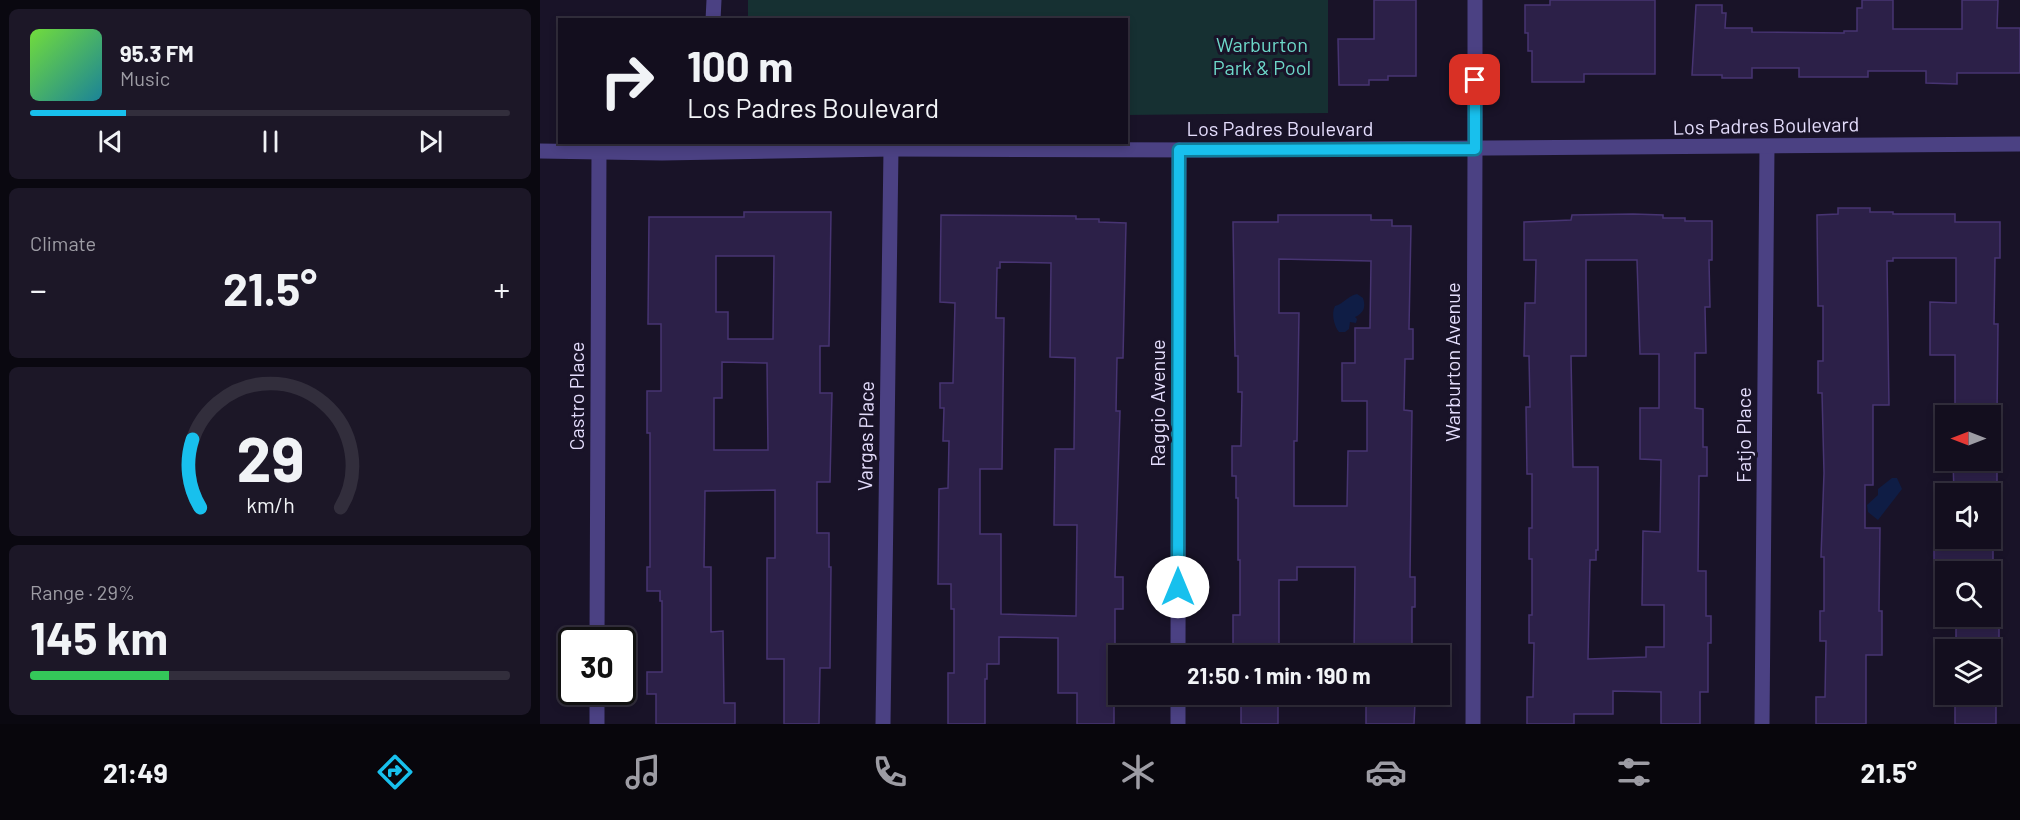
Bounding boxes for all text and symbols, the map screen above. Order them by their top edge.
park label: Warburton Park & Pool [1213,32,1311,79]
text: 95.3 FM [120,40,194,66]
text: 100 m [687,40,793,90]
icon: right [588,42,666,120]
pin [1449,54,1500,105]
icon: arrive [1458,63,1491,96]
text: Music [120,66,170,90]
text: Los Padres Boulevard [687,91,939,123]
street label: Los Padres Boulevard [1672,111,1860,139]
street label: Los Padres Boulevard [1187,116,1373,140]
icon: previous [94,125,127,158]
icon: pause [254,125,287,158]
icon: next [414,125,447,158]
text: Climate [30,231,96,255]
text: 21.5° [223,261,317,315]
text: − [30,269,47,309]
text: + [494,269,510,309]
street label: Warburton Avenue [1440,282,1464,442]
street label: Raggio Avenue [1145,339,1169,467]
street label: Castro Place [564,342,588,450]
street label: Vargas Place [852,381,878,491]
street label: Fatjo Place [1731,387,1755,483]
north arrow [1935,405,2001,471]
map controls [1935,405,2001,705]
text: 29 [236,421,304,495]
button: sound [1935,483,2001,549]
text: km/h [246,493,294,518]
position arrow [1146,555,1210,619]
button: search [1935,561,2001,627]
text: Range · 29% [30,580,135,604]
text: 145 km [30,610,168,664]
speed limit sign: 30 [558,627,636,705]
button: layers [1935,639,2001,705]
text: 21:50 · 1 min · 190 m [1187,662,1371,688]
icon: directions [374,751,416,793]
icon: music [622,751,664,793]
icon: phone [869,751,911,793]
icon: climate [1117,751,1159,793]
icon: car [1365,751,1407,793]
icon: filters [1613,751,1655,793]
text: 21:49 [103,756,168,788]
text: 21.5° [1861,756,1917,788]

